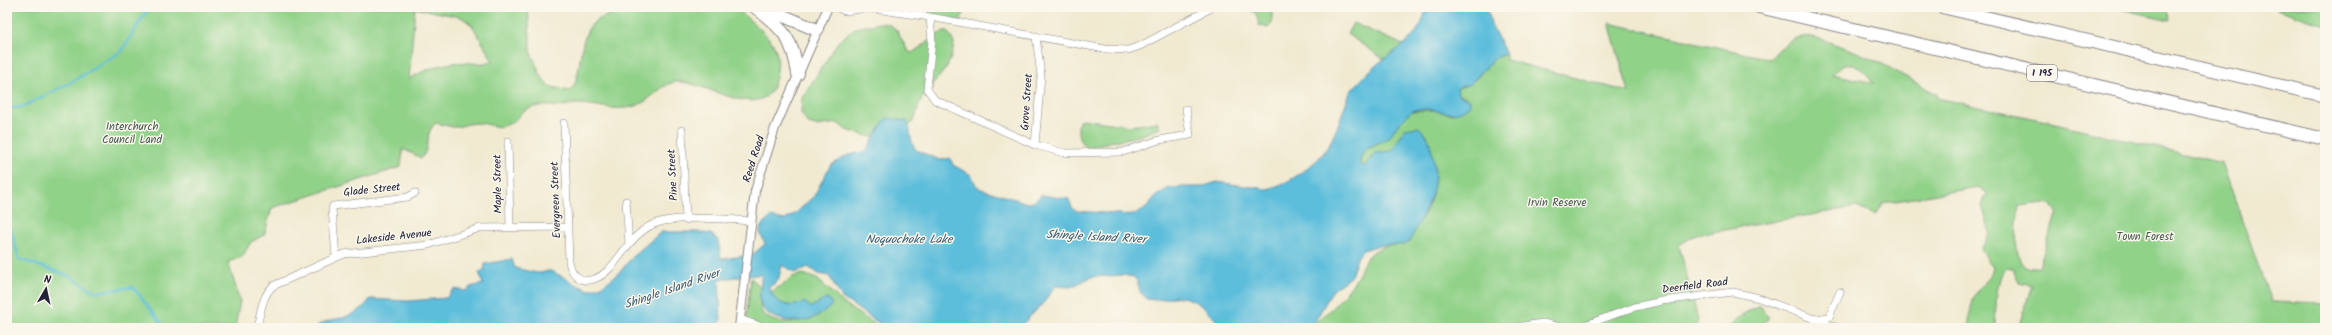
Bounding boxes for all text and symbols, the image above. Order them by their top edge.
road number: I 195 [2027,65,2057,81]
street label: Grove Street [1016,72,1038,131]
park label: Interchurch Council Land [102,118,162,149]
street label: Reed Road [738,133,770,185]
street label: Pine Street [663,148,683,201]
street label: Maple Street [488,154,508,214]
street label: Evergreen Street [546,161,566,239]
street label: Glade Street [343,178,402,202]
park label: Irvin Reserve [1528,194,1586,212]
street label: Lakeside Avenue [355,224,433,250]
water label: Shingle Island River [1046,225,1149,249]
park label: Town Forest [2117,228,2174,246]
water label: Noquochoke Lake [866,230,954,249]
water label: Shingle Island River [622,263,725,314]
north arrow [26,269,66,309]
text: N [43,271,52,290]
street label: Deerfield Road [1661,273,1729,299]

